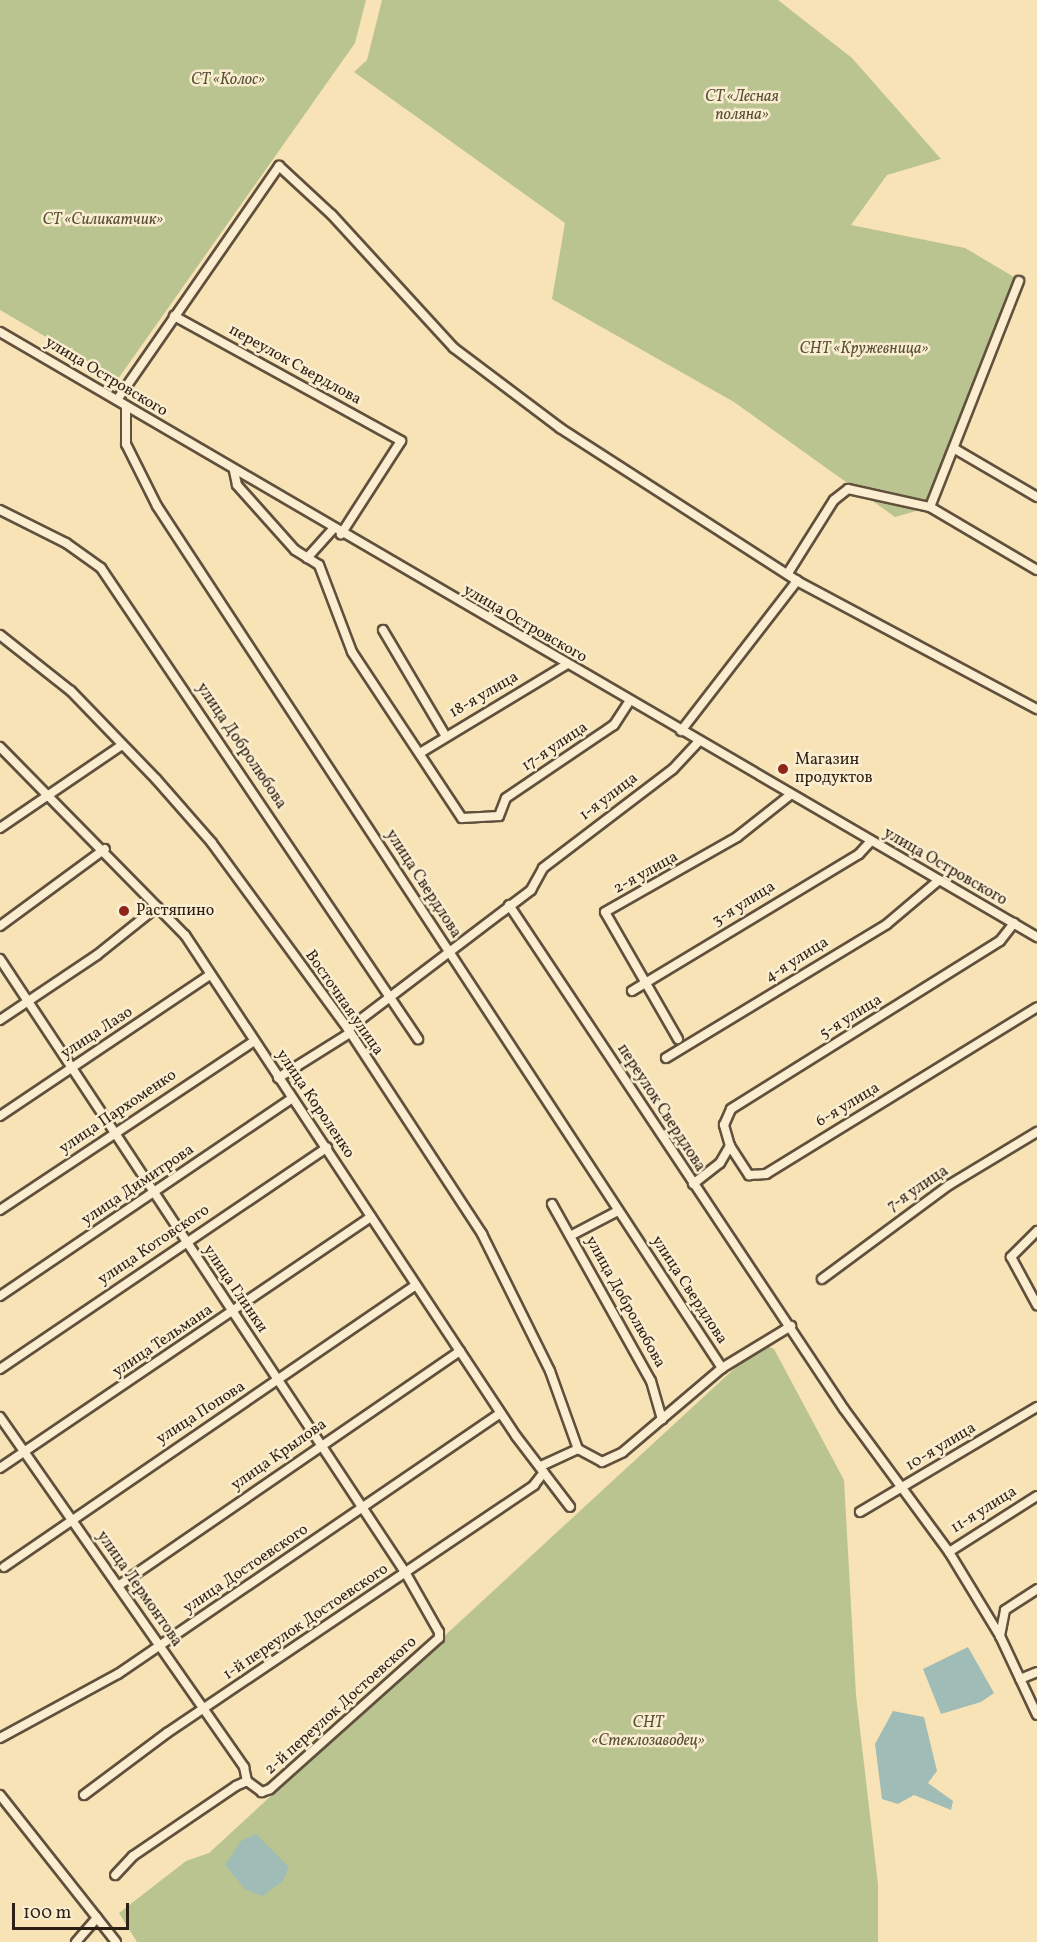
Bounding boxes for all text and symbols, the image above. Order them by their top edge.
park label: СТ «Колос» [191,70,265,90]
park label: СТ «Лесная поляна» [705,87,779,125]
park label: СТ «Силикатчик» [43,210,163,230]
street label: переулок Свердлова [225,321,365,409]
street label: улица Островского [41,333,171,421]
park label: СНТ «Кружевница» [799,339,929,359]
street label: улица Островского [460,581,590,667]
street label: 18-я улица [446,667,522,723]
street label: улица Добролюбова [192,679,290,813]
street label: 17-я улица [518,718,592,776]
place label: Магазин продуктов [795,750,873,788]
marker: Магазин продуктов [776,762,790,776]
street label: 1-я улица [576,769,642,825]
street label: улица Островского [880,824,1010,910]
street label: улица Свердлова [381,826,465,942]
street label: 2-я улица [610,847,682,899]
street label: 3-я улица [709,877,779,931]
place label: Растяпино [136,901,214,921]
marker: Растяпино [117,904,131,918]
street label: 4-я улица [762,933,832,987]
street label: Восточная улица [300,946,388,1060]
street label: 5-я улица [816,990,886,1044]
street label: улица Лазо [57,1003,137,1063]
street label: переулок Свердлова [613,1041,709,1175]
street label: улица Короленко [272,1046,358,1162]
street label: улица Пархоменко [56,1066,180,1158]
street label: 6-я улица [812,1078,884,1132]
street label: улица Димитрова [78,1140,198,1230]
street label: 7-я улица [884,1161,952,1217]
street label: улица Котовского [95,1201,213,1289]
street label: улица Свердлова [647,1232,731,1348]
street label: улица Добролюбова [581,1233,669,1371]
street label: улица Глинки [199,1241,271,1337]
street label: улица Тельмана [109,1300,217,1382]
street label: улица Попова [153,1377,249,1449]
street label: улица Крылова [227,1415,331,1495]
street label: 10-я улица [902,1418,980,1476]
street label: 11-я улица [947,1482,1021,1538]
street label: улица Достоевского [180,1520,312,1618]
street label: улица Лермонтова [92,1527,186,1651]
street label: 1-й переулок Достоевского [220,1560,392,1684]
street label: 2-й переулок Достоевского [261,1633,421,1779]
park label: СНТ «Стеклозаводец» [591,1713,705,1751]
scale bar [15,1891,132,1929]
text: 100 m [23,1901,72,1926]

